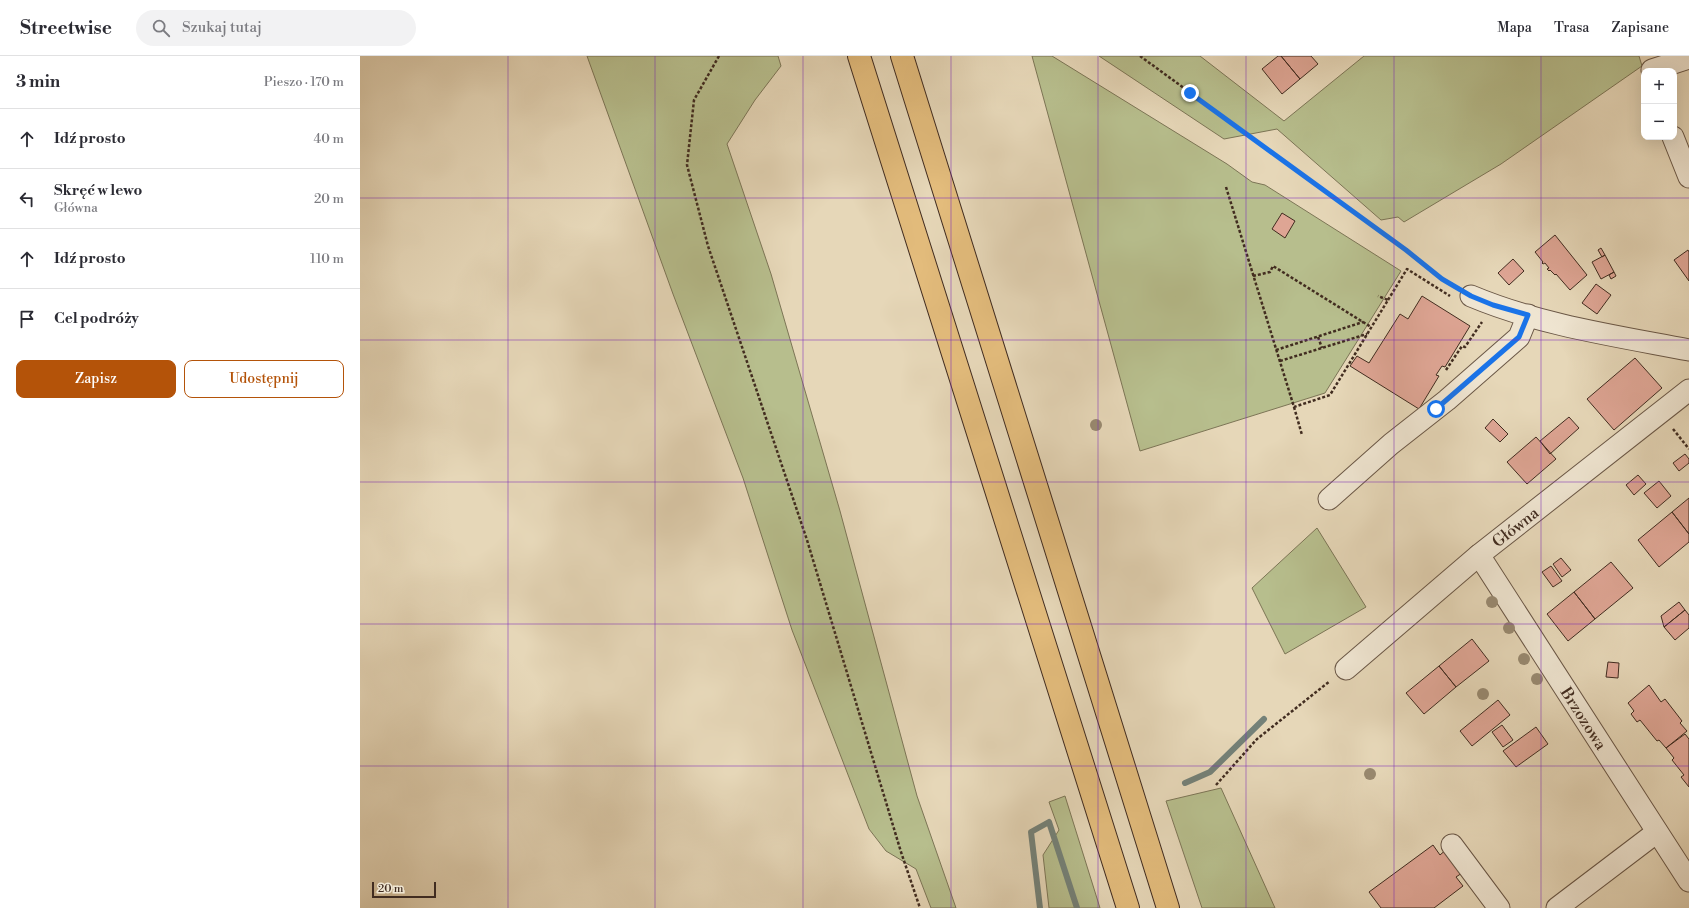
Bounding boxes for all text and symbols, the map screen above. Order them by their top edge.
search box [136,10,416,46]
text: Streetwise [20,16,112,40]
icon: search [150,17,172,39]
text: Szukaj tutaj [182,18,262,37]
text: Mapa [1497,19,1532,37]
text: Trasa [1554,19,1589,37]
text: Zapisane [1611,19,1669,37]
map controls [1641,68,1677,140]
button: + [1641,68,1677,104]
text: 3 min [16,71,60,93]
text: Pieszo · 170 m [264,74,344,90]
route end [1181,84,1199,102]
button: − [1641,104,1677,140]
icon: ahead [16,128,38,150]
text: Idź prosto [54,129,126,148]
text: 40 m [314,131,344,147]
text: Skręć w lewo [54,181,142,200]
icon: left [16,188,38,210]
text: 20 m [314,191,344,207]
text: Główna [54,200,98,216]
icon: ahead [16,248,38,270]
text: Idź prosto [54,249,126,268]
text: 110 m [310,251,344,267]
icon: arrive [16,308,38,330]
text: Cel podróży [54,309,139,328]
button: Zapisz [16,360,176,398]
button: Udostępnij [184,360,344,398]
route start [1427,400,1445,418]
street label: Główna [1488,502,1544,552]
street label: Brzozowa [1555,683,1611,754]
scale bar [372,880,436,899]
text: 20 m [378,882,403,896]

